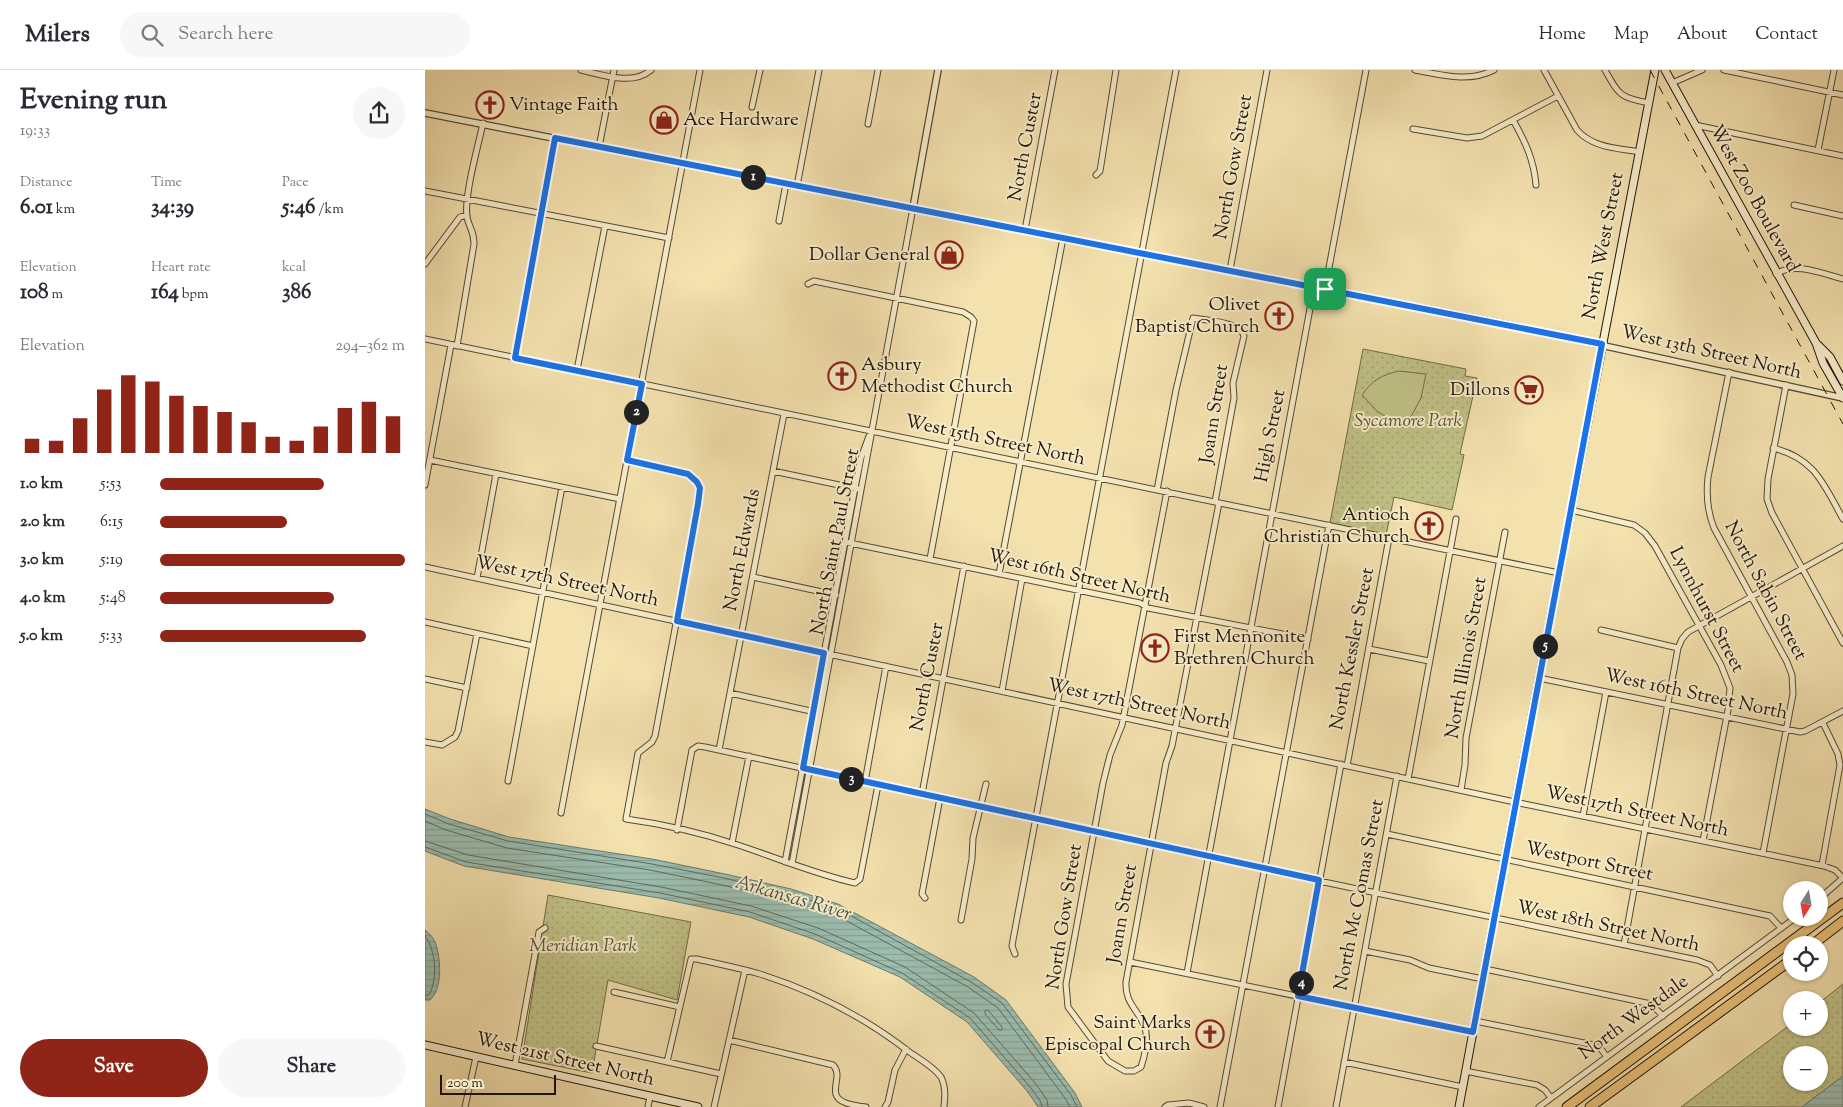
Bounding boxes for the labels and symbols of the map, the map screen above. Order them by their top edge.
church icon: Vintage Faith [475,90,505,120]
street label: North Custer [1002,90,1050,204]
place label: Vintage Faith [509,92,619,119]
street label: North Gow Street [1208,92,1260,242]
shop icon: Ace Hardware [649,105,679,135]
place label: Ace Hardware [683,107,799,134]
street label: West Zoo Boulevard [1702,120,1806,278]
pin: 1 [741,164,765,190]
street label: North West Street [1577,170,1632,322]
shop icon: Dollar General [934,240,964,270]
place label: Dollar General [809,242,930,269]
pin [1304,268,1346,310]
place label: Olivet Baptist Church [1135,292,1261,341]
church icon: Olivet Baptist Church [1264,301,1294,331]
street label: West 13th Street North [1618,319,1804,387]
place label: Asbury Methodist Church [861,352,1013,401]
church icon: Asbury Methodist Church [827,361,857,391]
street label: Joann Street [1194,362,1236,467]
supermarket icon: Dillons [1514,375,1544,405]
place label: Dillons [1450,377,1510,404]
street label: High Street [1249,387,1293,485]
pin: 2 [623,400,649,424]
park label: Sycamore Park [1354,408,1462,435]
street label: West 15th Street North [902,409,1088,473]
street label: North Saint Paul Street [805,446,867,638]
street label: North Edwards [718,486,768,614]
place label: Antioch Christian Church [1264,502,1410,551]
church icon: Antioch Christian Church [1414,511,1444,541]
street label: North Sabin Street [1717,517,1813,666]
street label: Lynnhurst Street [1661,542,1751,678]
street label: West 16th Street North [985,543,1173,611]
street label: West 17th Street North [473,549,661,615]
street label: North Kessler Street [1324,565,1382,733]
street label: North Illinois Street [1439,575,1495,741]
street label: North Custer [904,620,952,734]
place label: First Mennonite Brethren Church [1174,624,1315,673]
church icon: First Mennonite Brethren Church [1140,633,1170,663]
pin: 5 [1533,634,1557,658]
street label: West 16th Street North [1602,662,1790,728]
street label: West 17th Street North [1045,672,1233,738]
pin: 3 [839,766,863,792]
street label: West 17th Street North [1543,779,1731,845]
street label: North Mc Comas Street [1328,797,1392,993]
street label: Westport Street [1523,835,1656,889]
street label: North Gow Street [1040,842,1090,992]
street label: Joann Street [1101,862,1145,967]
water label: Arkansas River [731,868,855,930]
north arrow [1783,881,1827,926]
street label: West 18th Street North [1514,894,1702,960]
park label: Meridian Park [529,933,637,960]
street label: North Westdale [1574,969,1694,1067]
pin: 4 [1289,970,1313,996]
place label: Saint Marks Episcopal Church [1045,1010,1191,1059]
church icon: Saint Marks Episcopal Church [1195,1019,1225,1049]
street label: West 21st Street North [473,1026,657,1094]
scale bar [440,1072,556,1095]

